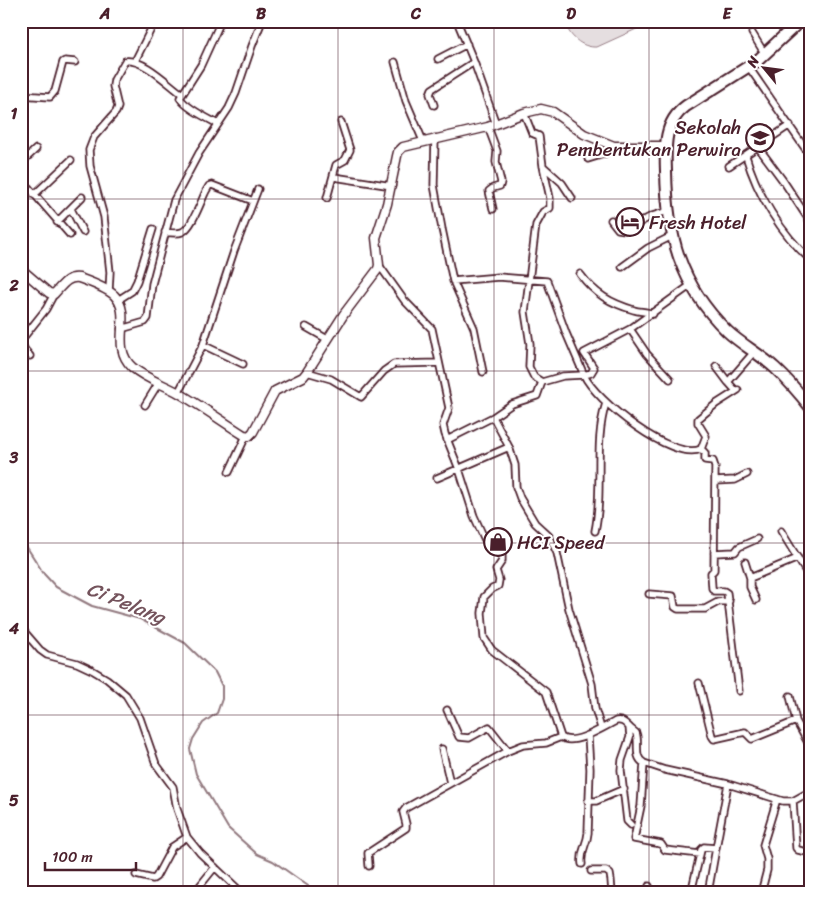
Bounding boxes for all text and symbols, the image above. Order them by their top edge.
text: A [99,0,110,28]
text: B [256,0,267,28]
text: C [410,0,422,28]
text: D [566,0,576,28]
text: E [723,0,733,28]
north arrow [740,42,790,92]
text: N [739,51,766,73]
text: 1 [11,99,18,128]
place label: Sekolah Pembentukan Perwira [557,111,741,166]
school or university icon: Sekolah Pembentukan Perwira [745,123,775,153]
place label: Fresh Hotel [649,206,747,239]
hotel icon: Fresh Hotel [615,207,645,237]
text: 2 [8,271,19,300]
text: 3 [9,443,19,472]
place label: HCI Speed [517,526,605,559]
shop icon: HCI Speed [483,527,513,557]
water label: Ci Pelang [82,571,172,635]
text: 4 [8,614,19,643]
text: 5 [9,786,19,815]
scale bar [45,839,136,871]
text: 100 m [52,844,93,870]

